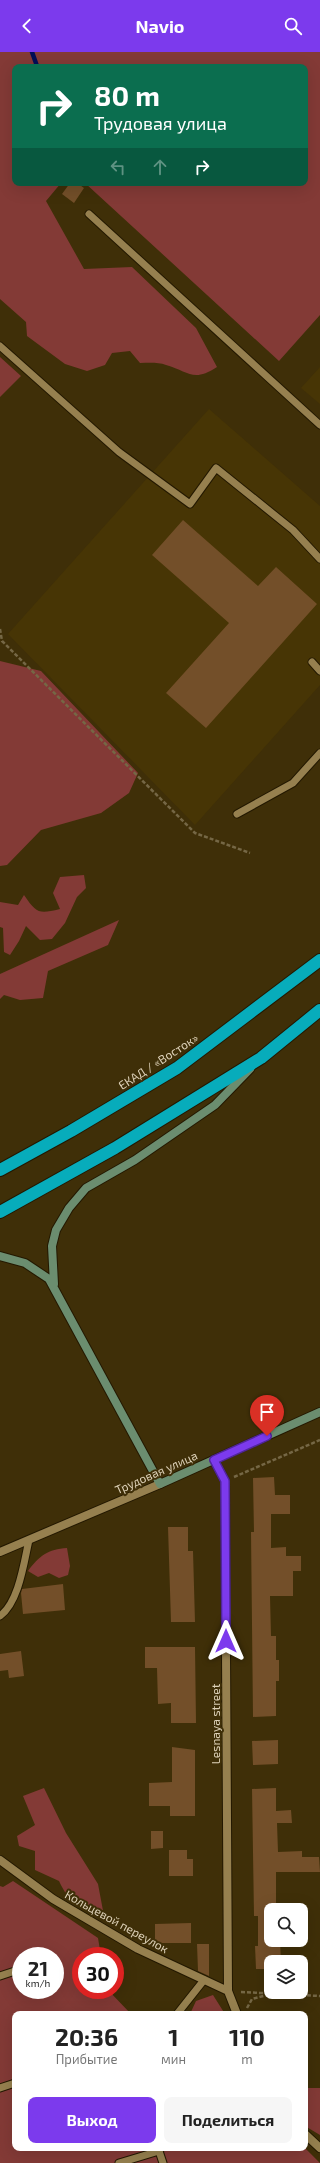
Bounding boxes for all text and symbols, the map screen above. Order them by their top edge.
icon: back [16,15,38,37]
text: Navio [136,15,184,37]
icon: search [282,15,304,37]
text: 80 m [94,78,160,112]
icon: right [28,80,80,132]
text: Трудовая улица [94,112,227,134]
icon: left [107,156,129,178]
icon: ahead [149,156,171,178]
icon: right [191,156,213,178]
street label: ЕКАД / «Восток» [116,1030,201,1092]
pin [250,1395,284,1436]
icon: arrive [256,1401,278,1423]
street label: Трудовая улица [113,1448,200,1497]
position arrow [205,1620,247,1662]
street label: Lesnaya street [208,1683,222,1764]
street label: Кольцевой переулок [62,1887,172,1956]
map controls [264,1903,308,1999]
button: search [264,1903,308,1947]
speed limit sign: 30 [72,1947,124,1999]
button: layers [264,1955,308,1999]
text: 21 [28,1956,48,1980]
text: km/h [26,1977,50,1989]
text: 20:36 [55,2022,118,2051]
text: 1 [168,2022,179,2051]
text: 110 [229,2022,265,2051]
text: Прибытие [56,2051,117,2067]
text: мин [161,2051,186,2067]
text: m [241,2051,253,2067]
button: Выход [28,2097,156,2143]
button: Поделиться [164,2097,292,2143]

